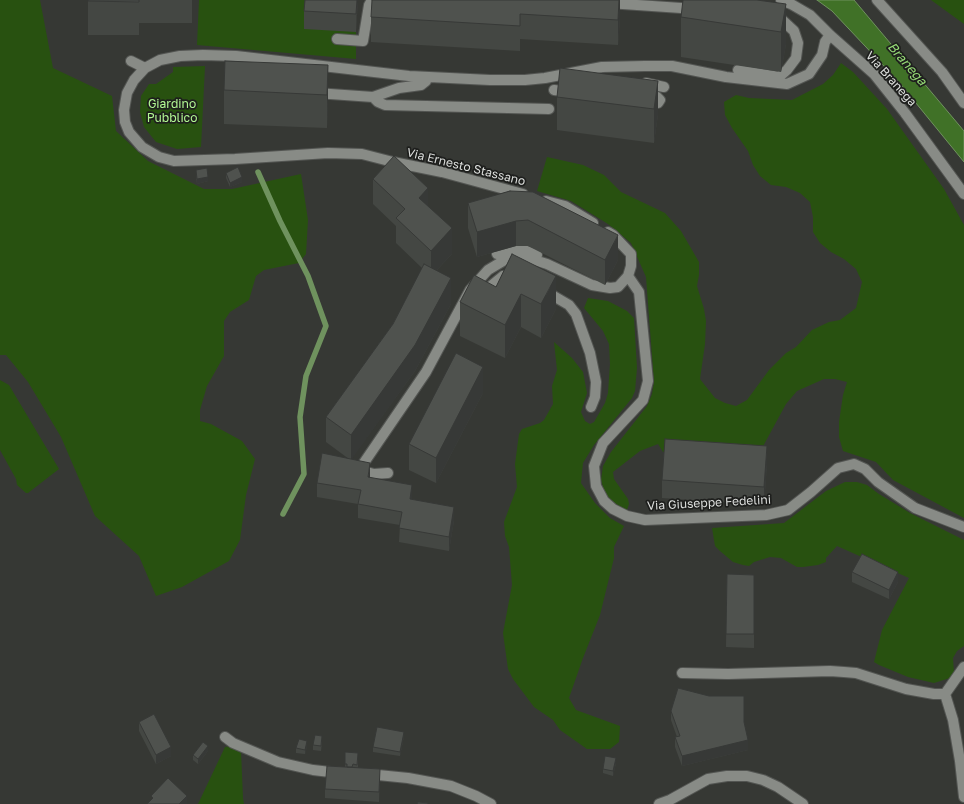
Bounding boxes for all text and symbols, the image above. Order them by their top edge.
water label: Branega [884,39,930,89]
street label: Via Branega [863,49,919,109]
park label: Giardino Pubblico [147,97,197,125]
street label: Via Ernesto Stassano [405,145,527,189]
street label: Via Giuseppe Fedelini [647,493,771,513]

